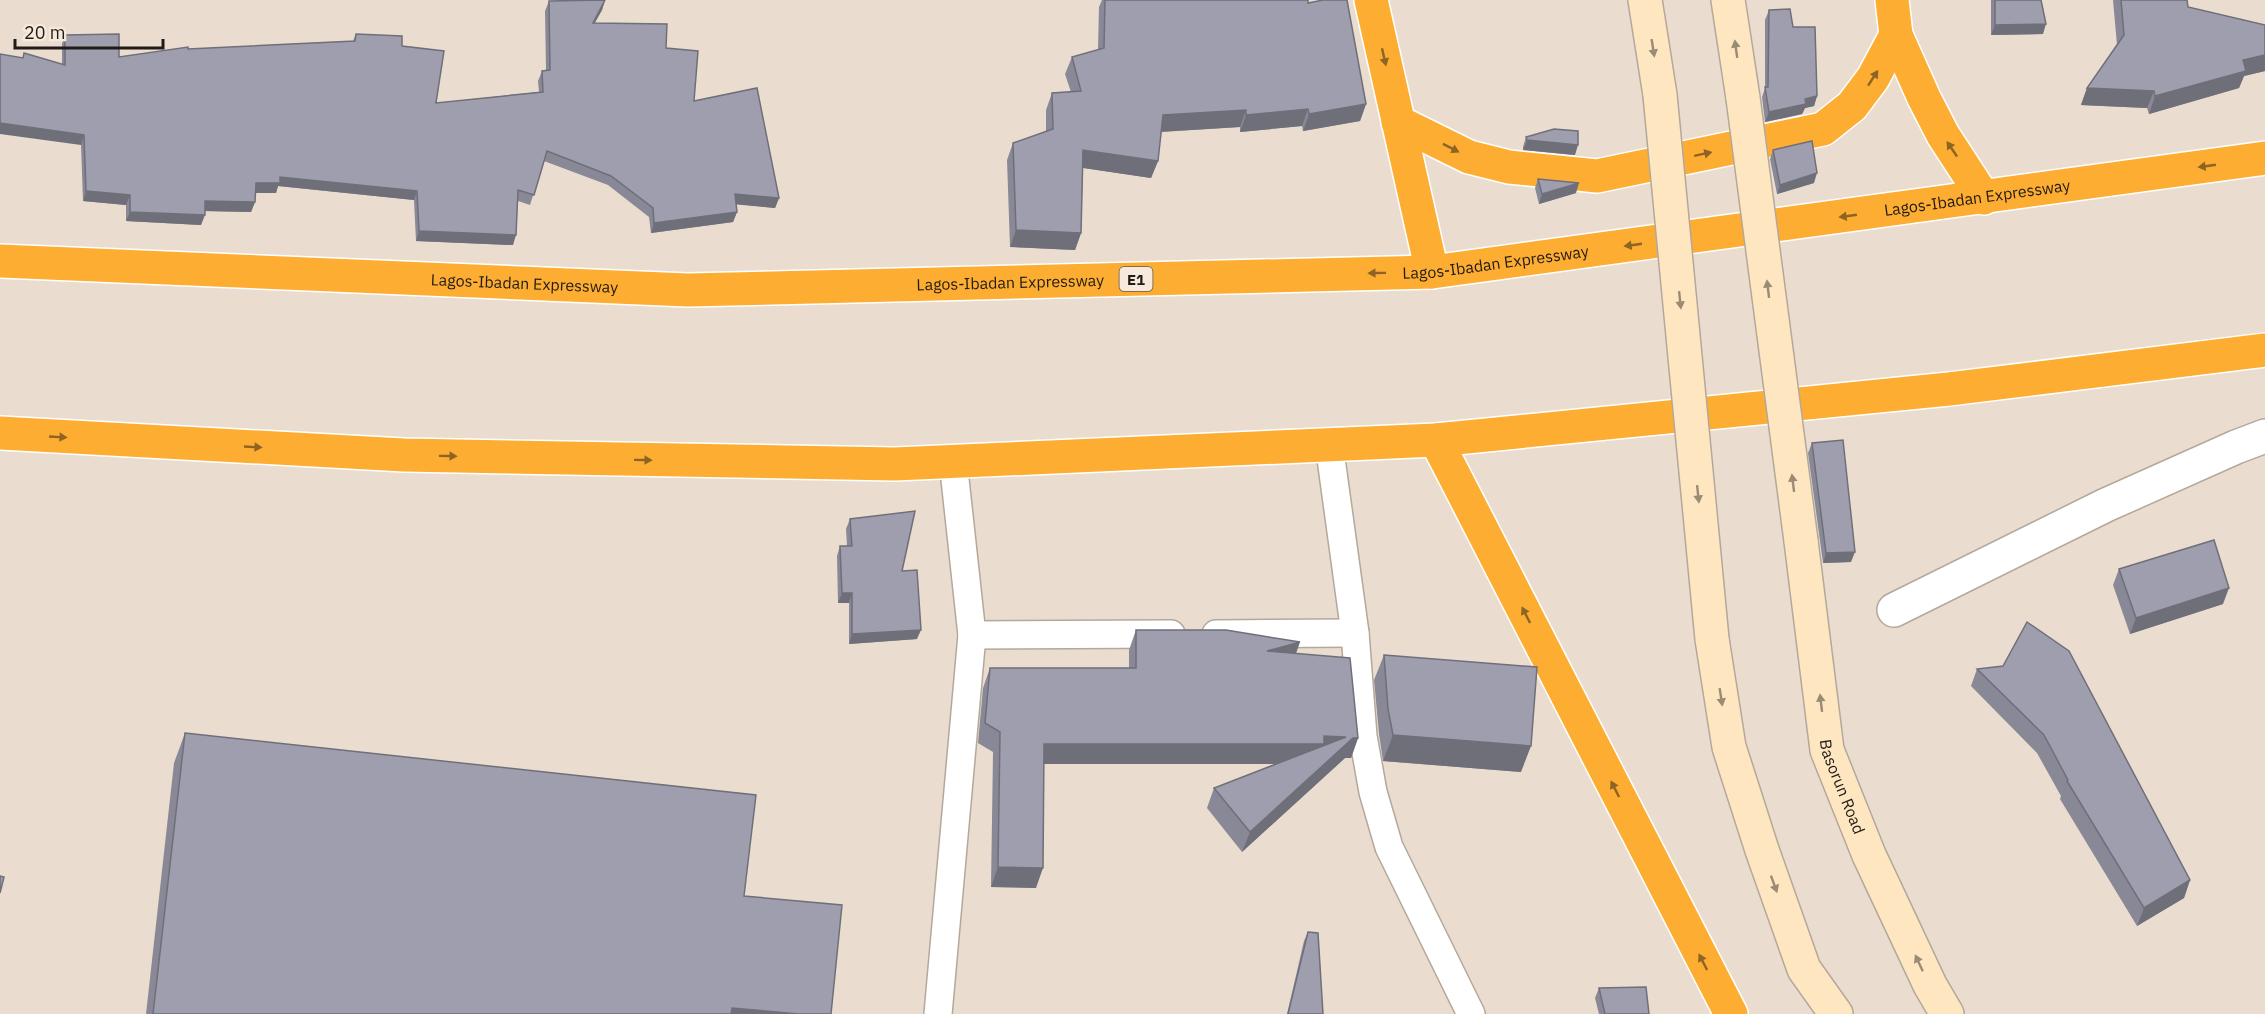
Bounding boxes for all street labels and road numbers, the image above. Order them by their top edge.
street label: Lagos-Ibadan Expressway [1883,175,2071,220]
street label: Lagos-Ibadan Expressway [1402,241,1590,283]
road number: E1 [1120,267,1152,291]
street label: Lagos-Ibadan Expressway [430,269,619,297]
street label: Lagos-Ibadan Expressway [916,270,1104,294]
street label: Basorun Road [1816,738,1870,837]

